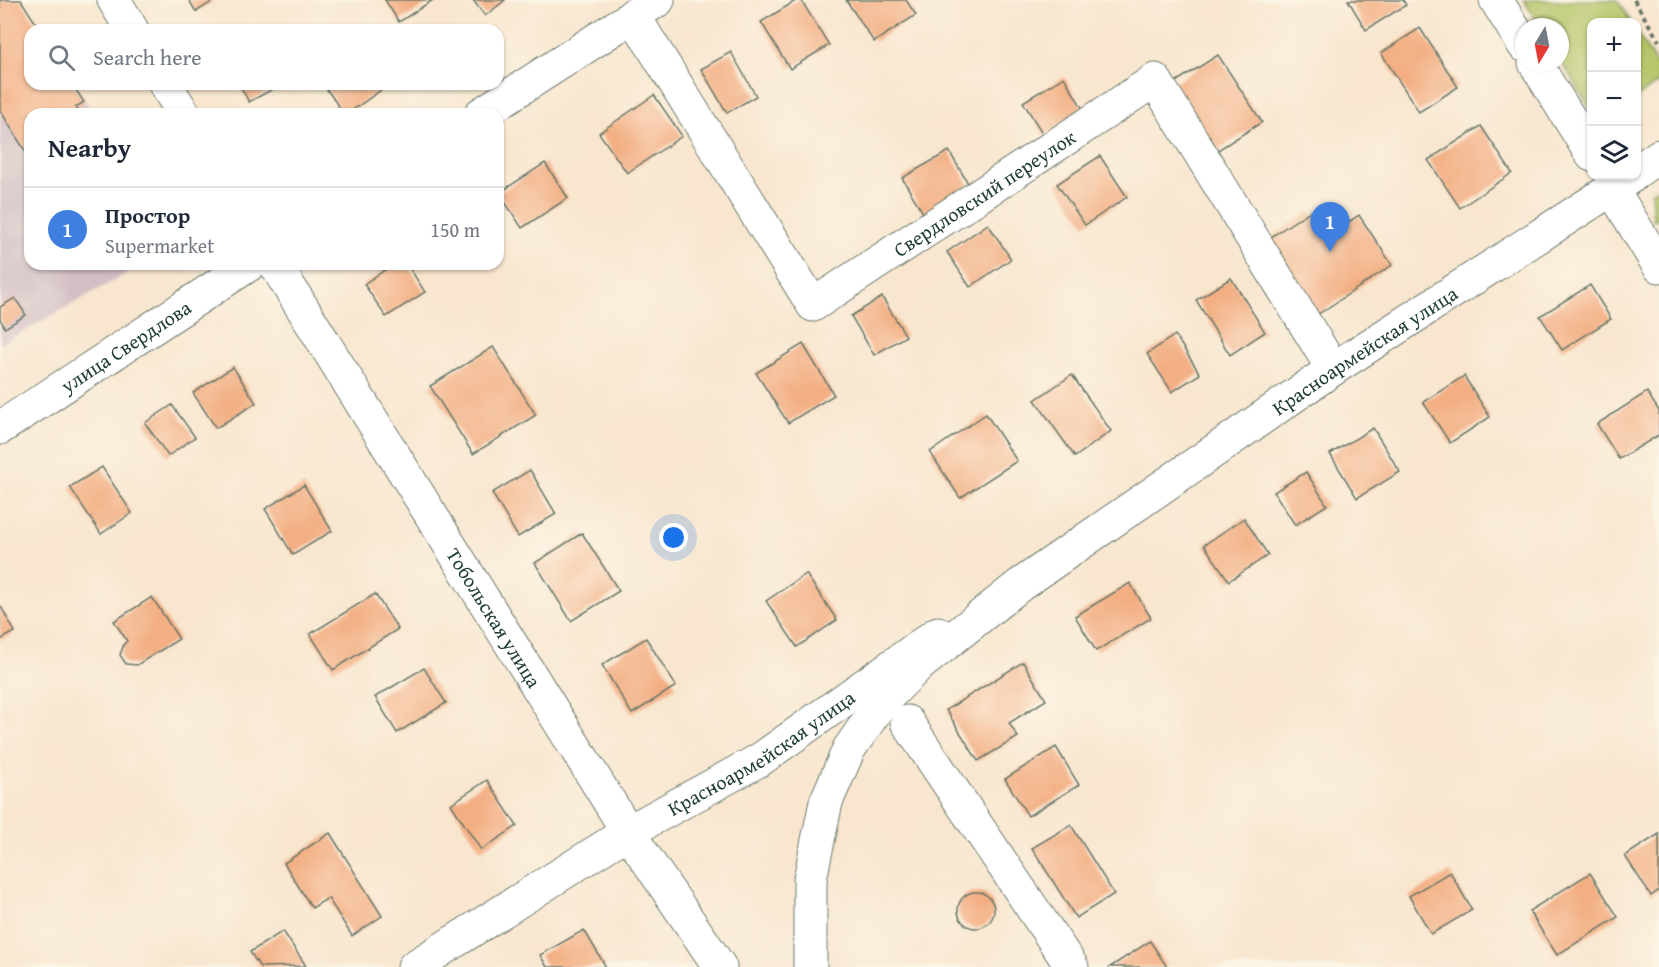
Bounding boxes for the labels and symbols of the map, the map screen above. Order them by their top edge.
north arrow [1515,18,1569,72]
street label: Свердловский переулок [887,122,1081,263]
pin: 1 [1310,202,1350,252]
street label: Красноармейская улица [1266,278,1463,422]
street label: улица Свердлова [54,292,197,400]
your location [659,523,688,552]
street label: Тобольская улица [440,542,549,693]
street label: Красноармейская улица [662,682,861,822]

